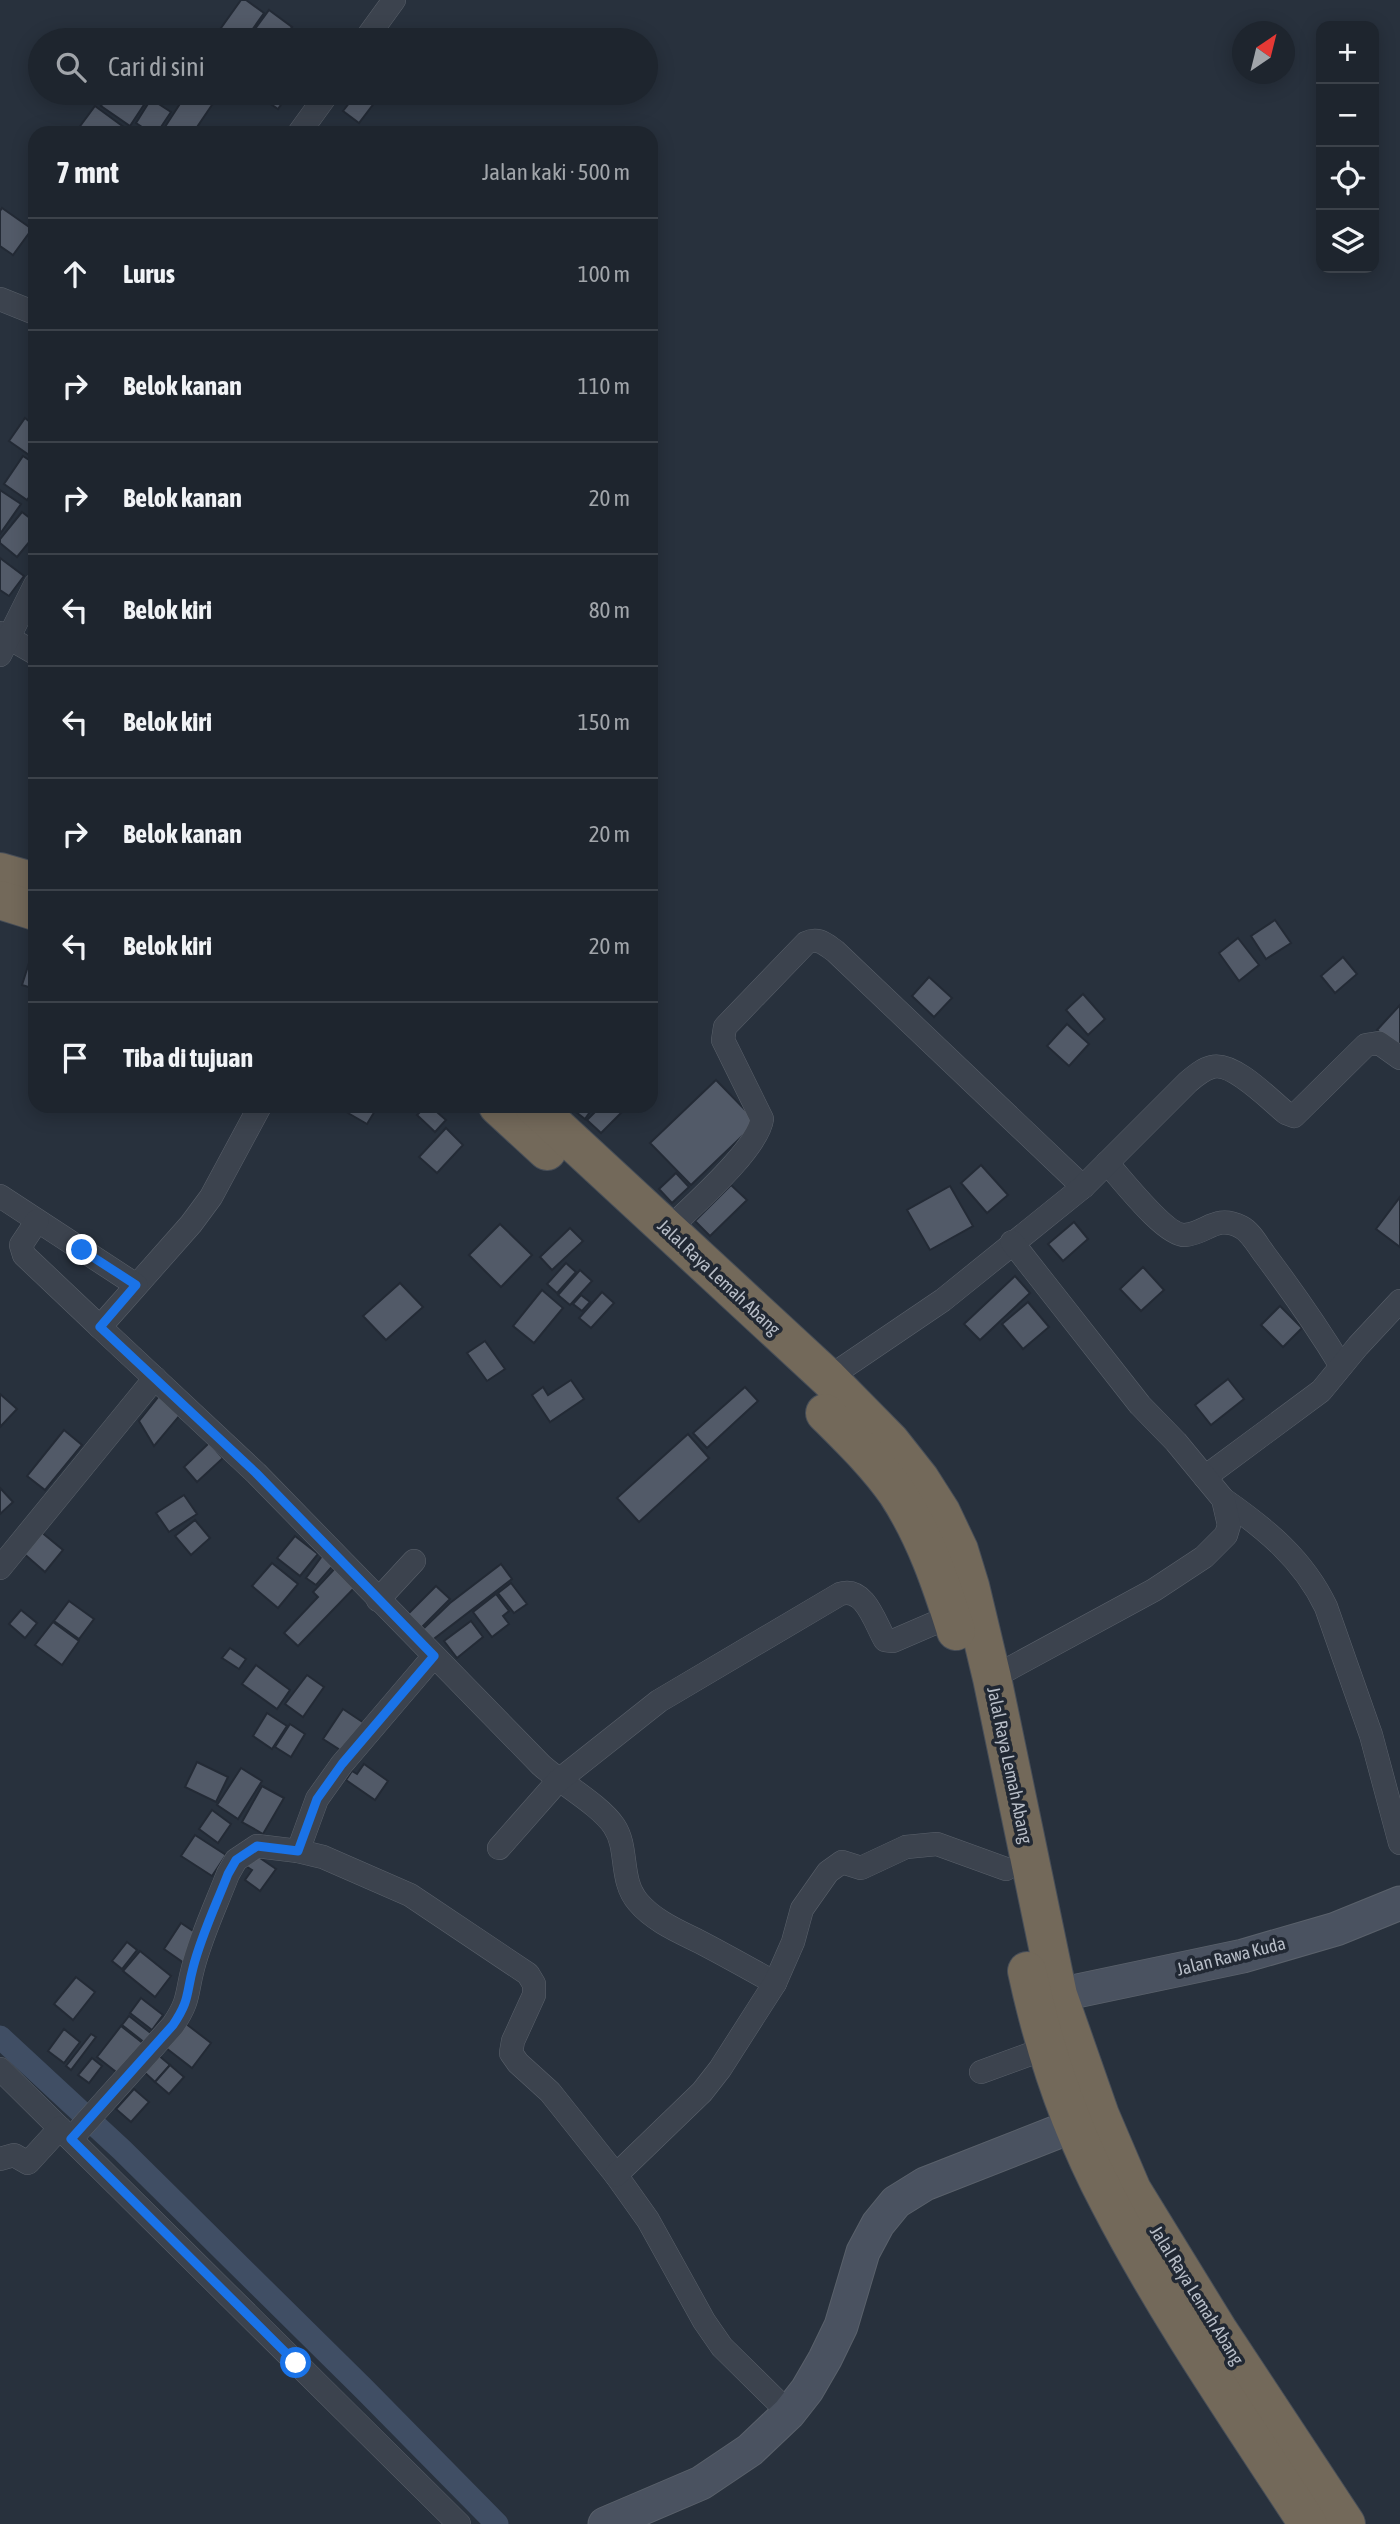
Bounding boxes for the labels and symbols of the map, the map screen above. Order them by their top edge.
north arrow [1232,21,1295,84]
street label: Jalal Raya Lemah Abang [653,1215,785,1339]
route end [66,1234,97,1265]
street label: Jalal Raya Lemah Abang [983,1685,1037,1846]
street label: Jalan Rawa Kuda [1174,1932,1288,1980]
street label: Jalal Raya Lemah Abang [1146,2222,1248,2369]
route start [280,2347,311,2378]

